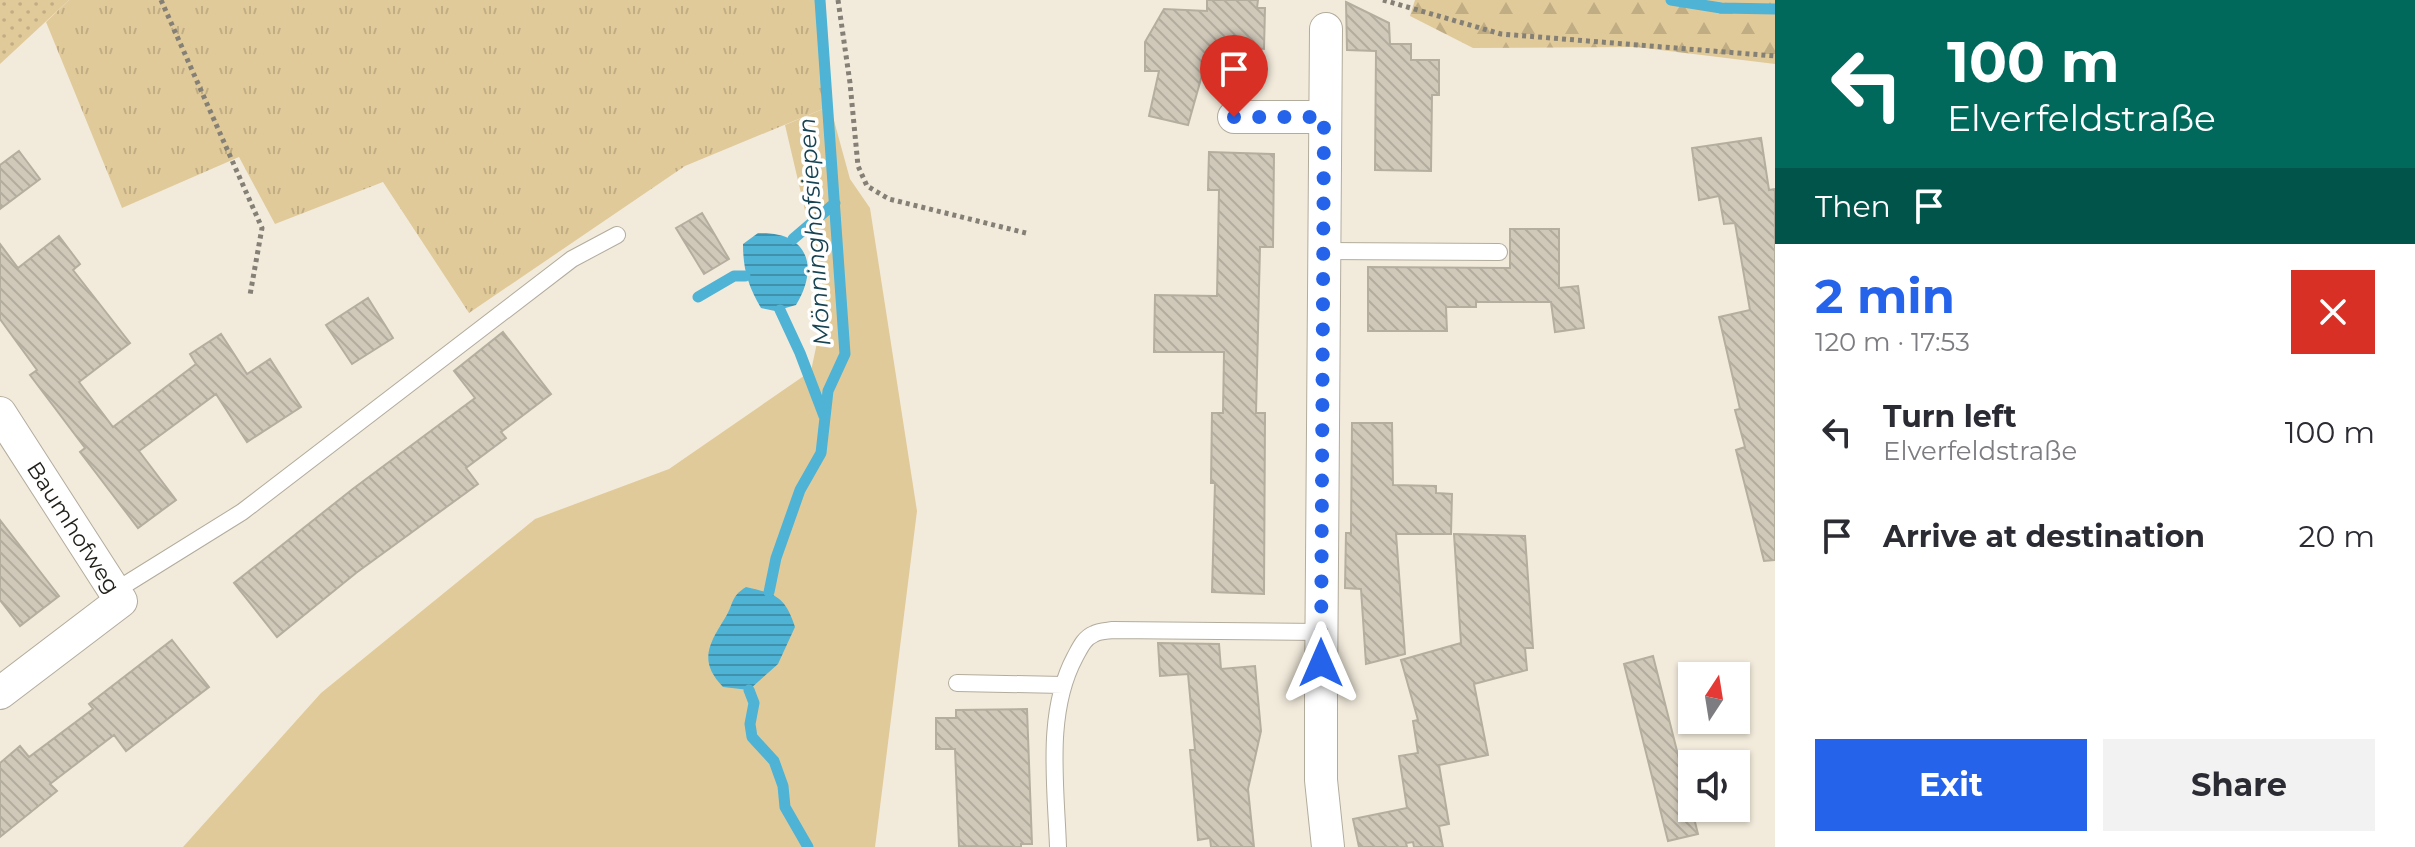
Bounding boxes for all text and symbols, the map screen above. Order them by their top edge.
text: 100 m [1947,28,2120,96]
icon: left [1815,32,1919,136]
pin [1200,35,1268,117]
icon: arrive [1212,47,1256,91]
text: Elverfeldstraße [1947,96,2216,140]
water label: Mönninghofsiepen [792,117,836,347]
icon: arrive [1907,184,1951,228]
text: Then [1815,188,1891,225]
text: 2 min [1815,267,1955,325]
button: close [2291,270,2375,354]
text: 120 m · 17:53 [1815,326,1970,358]
text: Turn left [1883,398,2016,435]
icon: left [1815,410,1859,454]
text: 100 m [2285,414,2375,451]
text: Elverfeldstraße [1883,435,2077,467]
street label: Baumhofweg [21,456,126,598]
icon: arrive [1815,514,1859,558]
text: Arrive at destination [1883,518,2205,555]
text: 20 m [2298,518,2375,555]
position arrow [1279,621,1363,705]
north arrow [1678,662,1750,734]
map controls [1678,662,1750,822]
button: Exit [1815,739,2087,831]
button: Share [2103,739,2375,831]
button: sound [1678,750,1750,822]

